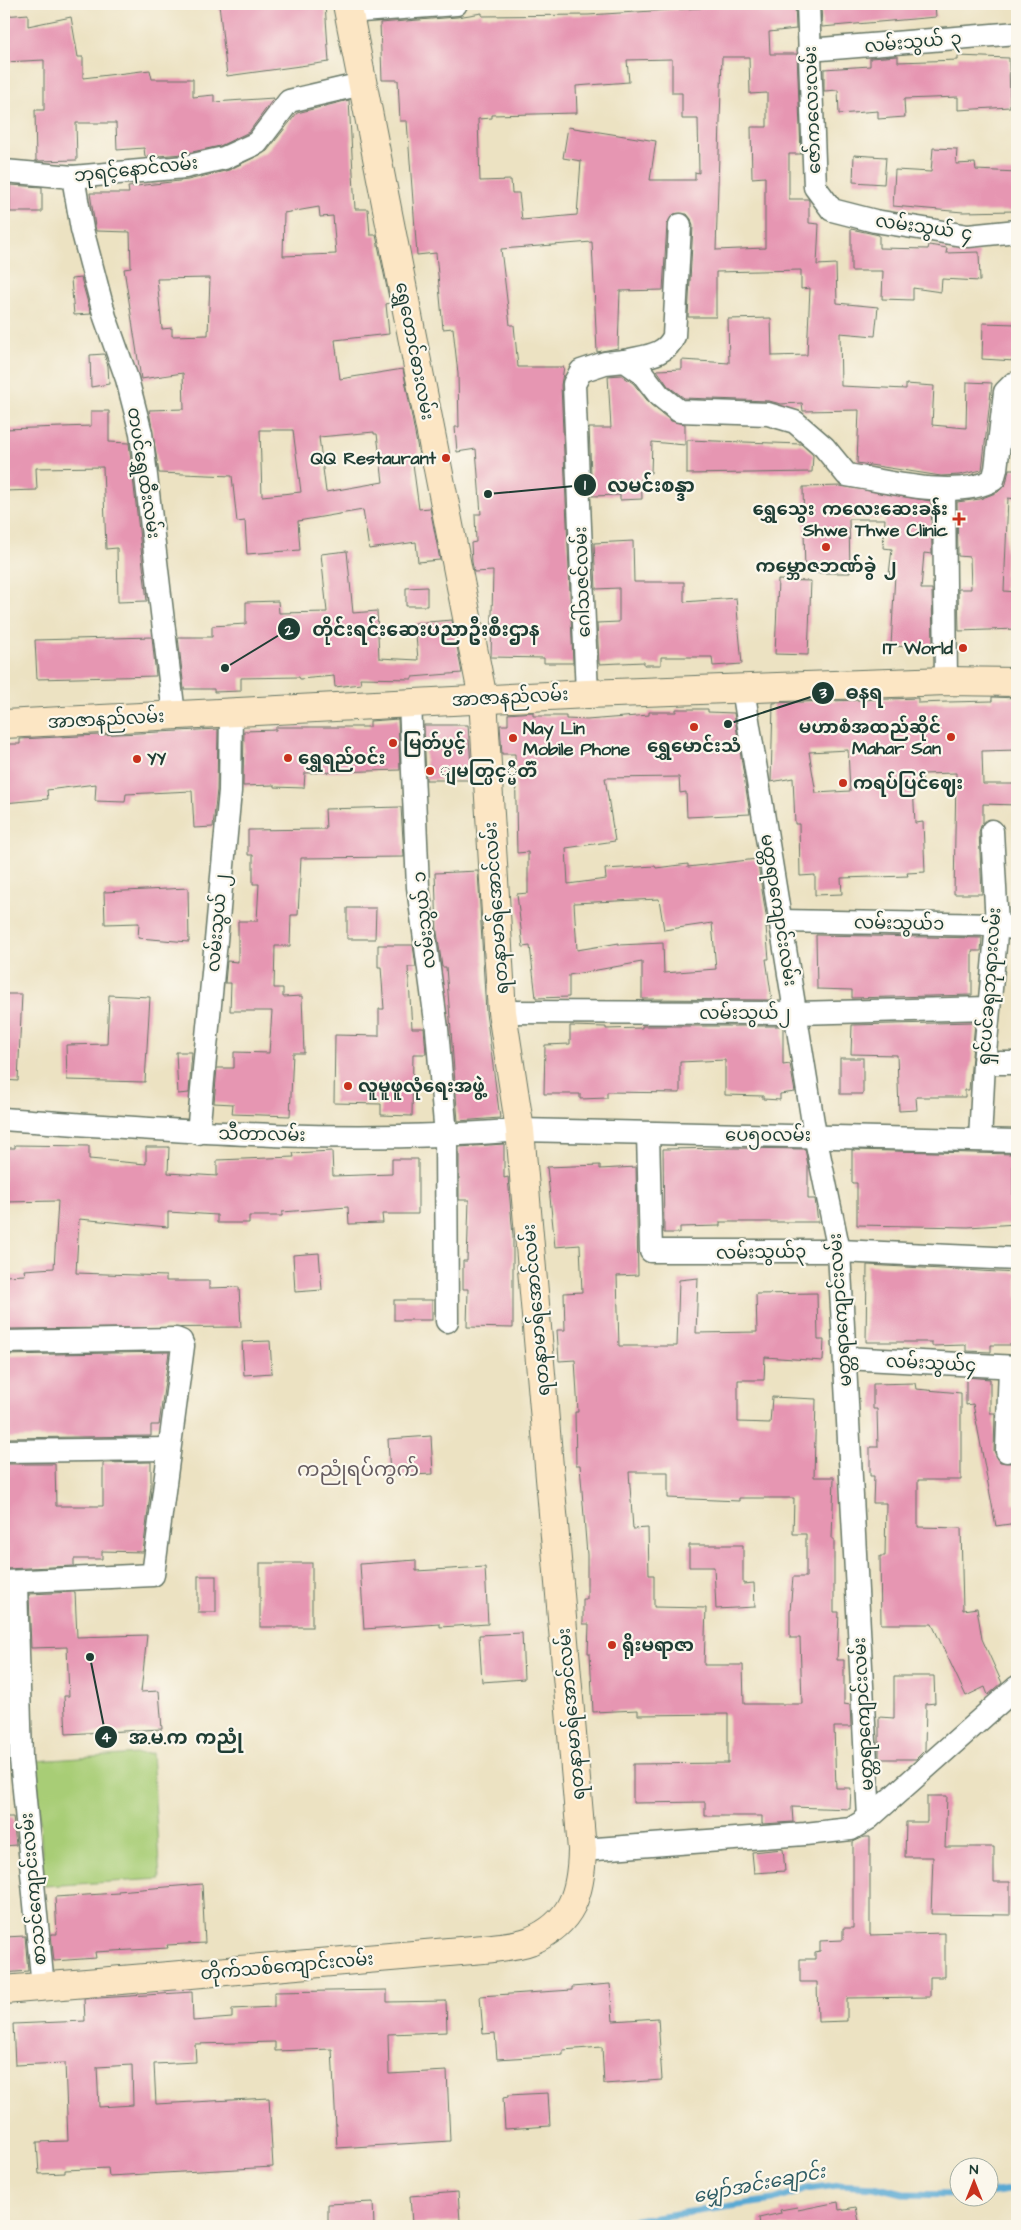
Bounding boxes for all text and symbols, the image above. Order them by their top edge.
street label: လမ်းသွယ် ၃ [863,25,963,61]
street label: ဇော်ကလေးလမ်း [797,46,827,174]
street label: ဘုရင့်နောင်လမ်း [73,150,199,190]
street label: လမ်းသွယ် ၄ [874,207,974,249]
street label: ရွှေတောင်ဓားလမ်း [387,280,441,423]
street label: တပင်ရွှေထီးလမ်း [119,405,168,541]
place label: QQ Restaurant [311,446,437,471]
marker: QQ Restaurant [440,452,452,464]
callout: လမင်းစန္ဒာ [572,468,705,502]
text: လမင်းစန္ဒာ [607,472,695,501]
text: 1 [584,475,586,496]
place label: ရွှေသွေး ကလေးဆေးခန်း Shwe Thwe Clinic [752,497,949,543]
marker: ရွှေသွေး ကလေးဆေးခန်း Shwe Thwe Clinic [952,512,966,526]
street label: ဂေါ်သဇင်လမ်း [567,526,597,638]
marker: ကမ္ဘောဇဘဏ်ခွဲ ၂ [820,541,832,553]
place label: ကမ္ဘောဇဘဏ်ခွဲ ၂ [755,554,897,580]
callout: တိုင်းရင်းဆေးပညာဦးစီးဌာန [277,612,549,646]
text: တိုင်းရင်းဆေးပညာဦးစီးဌာန [312,616,540,645]
text: 2 [284,620,294,641]
place label: IT World [883,636,954,661]
marker: IT World [957,642,969,654]
callout: ဓနရ [811,676,893,710]
text: ဓနရ [845,680,883,708]
street label: အာဇာနည်လမ်း [451,681,569,715]
text: 3 [818,683,827,704]
street label: အာဇာနည်လမ်း [47,703,165,737]
place label: မဟာစံအထည်ဆိုင် Mahar San [799,715,941,761]
place label: Nay Lin Mobile Phone [523,716,630,762]
marker: ရွှေမောင်းသံ [688,721,700,733]
place label: မြတ်ပွင့် [403,731,466,757]
marker: မဟာစံအထည်ဆိုင် Mahar San [945,731,957,743]
marker: Nay Lin Mobile Phone [507,732,519,744]
place label: ရွှေမောင်းသံ [647,734,741,760]
marker: မြတ်ပွင့် [387,737,399,749]
place label: ရွှေရည်ဝင်း [298,746,385,772]
place label: YY [147,747,167,772]
marker: ရွှေရည်ဝင်း [282,752,294,764]
marker: YY [131,753,143,765]
place label: ျမတ္ပြင့္မိတၱဴ [440,759,537,786]
marker: ျမတ္ပြင့္မိတၱဴ [424,765,436,777]
place label: ကရပ်ပြင်ဈေး [853,771,963,797]
marker: ကရပ်ပြင်ဈေး [837,777,849,789]
street label: ရတနာမာရ်အောင်လမ်း [477,821,517,995]
street label: မတ္တရာကျောင်းလမ်း [752,832,804,988]
street label: လမ်းသွယ် ၁ [406,870,444,970]
street label: လမ်းသွယ် ၂ [200,873,236,973]
street label: ရှင်ပင်ခရုဘုရားလမ်း [971,906,1009,1066]
street label: လမ်းသွယ်၁ [854,909,944,939]
street label: လမ်းသွယ်၂ [699,1000,791,1028]
place label: လူမူဖူလုံရေးအဖွဲ့ [358,1074,488,1100]
marker: လူမူဖူလုံရေးအဖွဲ့ [342,1080,354,1092]
street label: သီတာလမ်း [218,1119,306,1148]
street label: ပေ၅၀လမ်း [725,1122,811,1150]
street label: ရတနာမာရ်အောင်လမ်း [516,1223,558,1397]
street label: မတ္တရာကျောင်းလမ်း [822,1232,860,1388]
street label: လမ်းသွယ်၃ [716,1238,806,1268]
street label: လမ်းသွယ်၄ [885,1348,977,1380]
district label: ကညုံရပ်ကွက် [297,1455,419,1485]
street label: ရတနာမာရ်အောင်လမ်း [551,1627,593,1801]
place label: ရိုးမရာဇာ [622,1633,694,1659]
street label: မတ္တရာကျောင်းလမ်း [846,1636,882,1791]
marker: ရိုးမရာဇာ [606,1639,618,1651]
callout: အ.မ.က ကညုံ [93,1720,253,1754]
text: အ.မ.က ကညုံ [129,1725,244,1753]
text: 4 [101,1727,112,1748]
street label: စာသင်ကျောင်းလမ်း [13,1811,55,1966]
street label: တိုက်သစ်ကျောင်းလမ်း [199,1944,375,1989]
water label: မျှော်အင်းချောင်း [691,2157,829,2212]
north arrow [948,2158,998,2208]
text: N [970,2160,979,2180]

